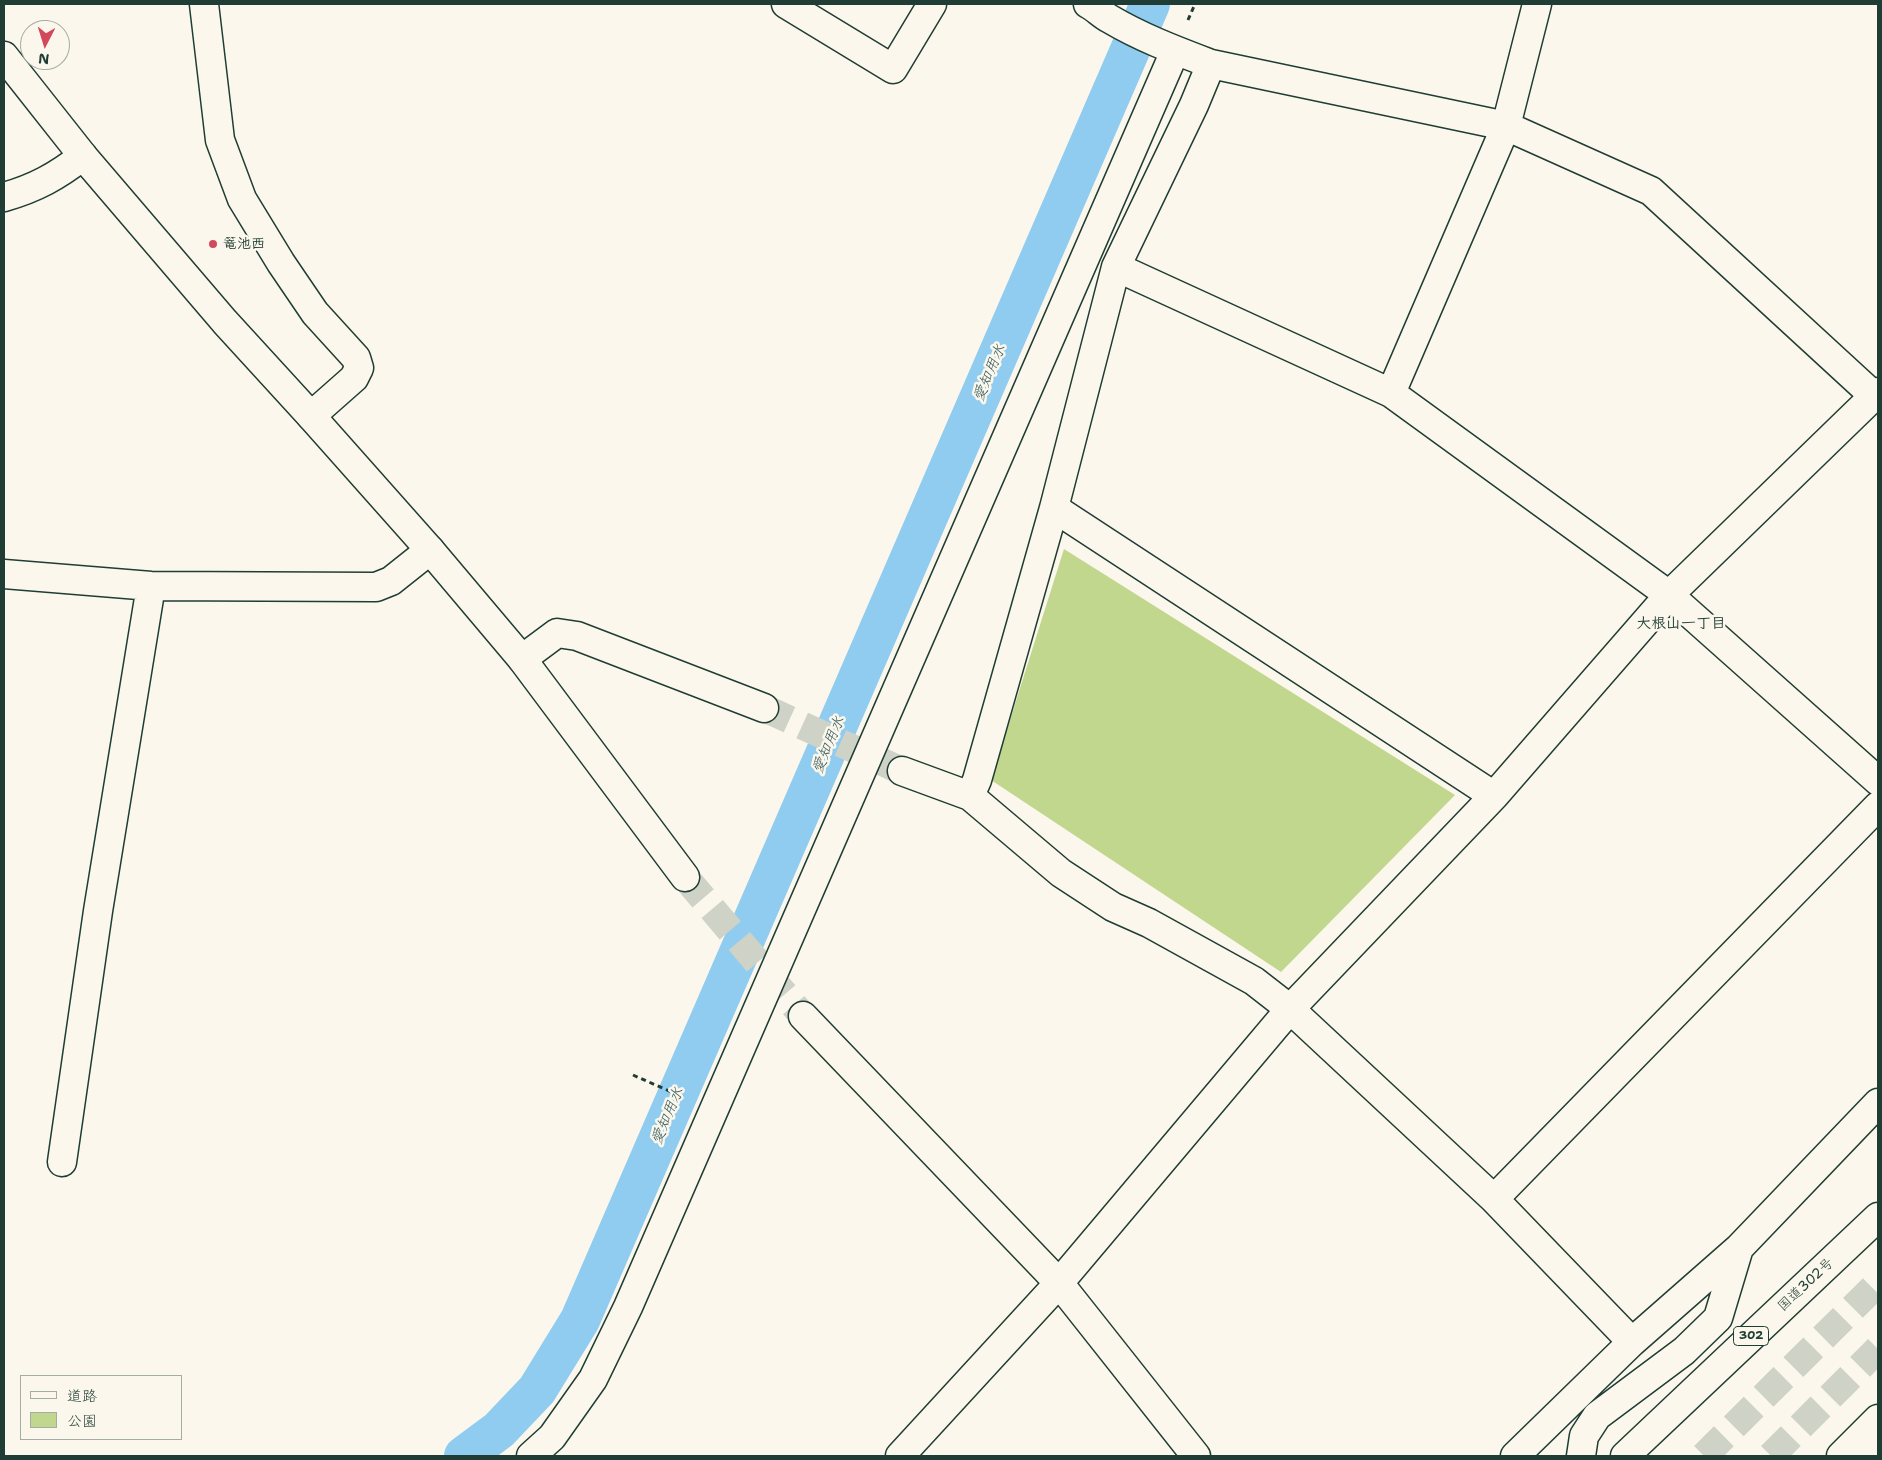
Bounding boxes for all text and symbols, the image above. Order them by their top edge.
north arrow [20,20,70,70]
text: N [37,49,50,68]
place label: 篭池西 [223,236,265,252]
marker: 篭池西 [207,238,219,250]
water label: 愛知用水 [970,342,1010,404]
district label: 大根山一丁目 [1636,615,1726,633]
water label: 愛知用水 [809,714,849,776]
water label: 愛知用水 [648,1085,688,1147]
street label: 国道302号 [1775,1255,1837,1315]
road number: 302 [1734,1326,1768,1345]
legend [20,1375,182,1440]
text: 道路 [67,1386,97,1406]
text: 公園 [67,1411,97,1431]

